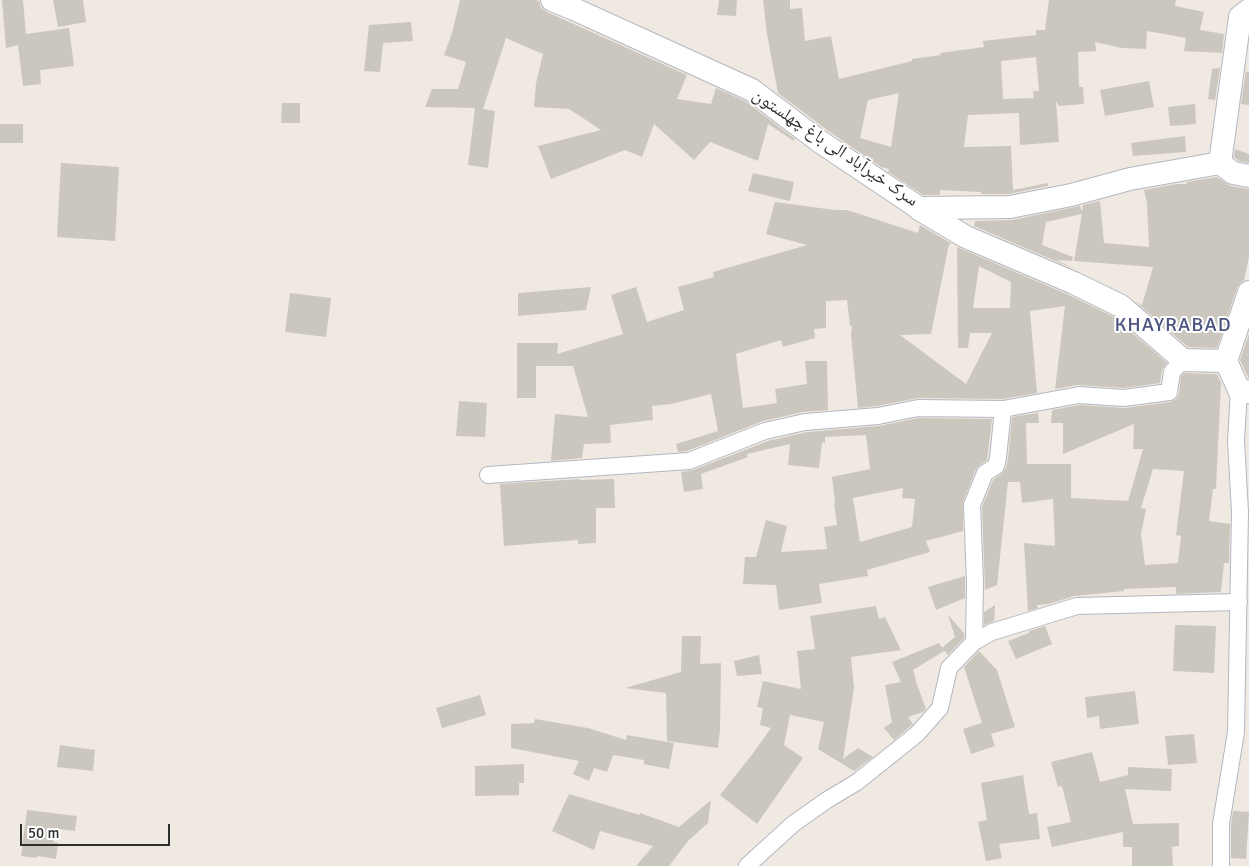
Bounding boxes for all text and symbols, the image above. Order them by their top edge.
street label: سرک خیرآباد الی باغ چهلستون [748,84,922,212]
district label: KHAYRABAD [1113,314,1233,338]
scale bar [22,814,172,846]
text: 50 m [28,824,59,842]

